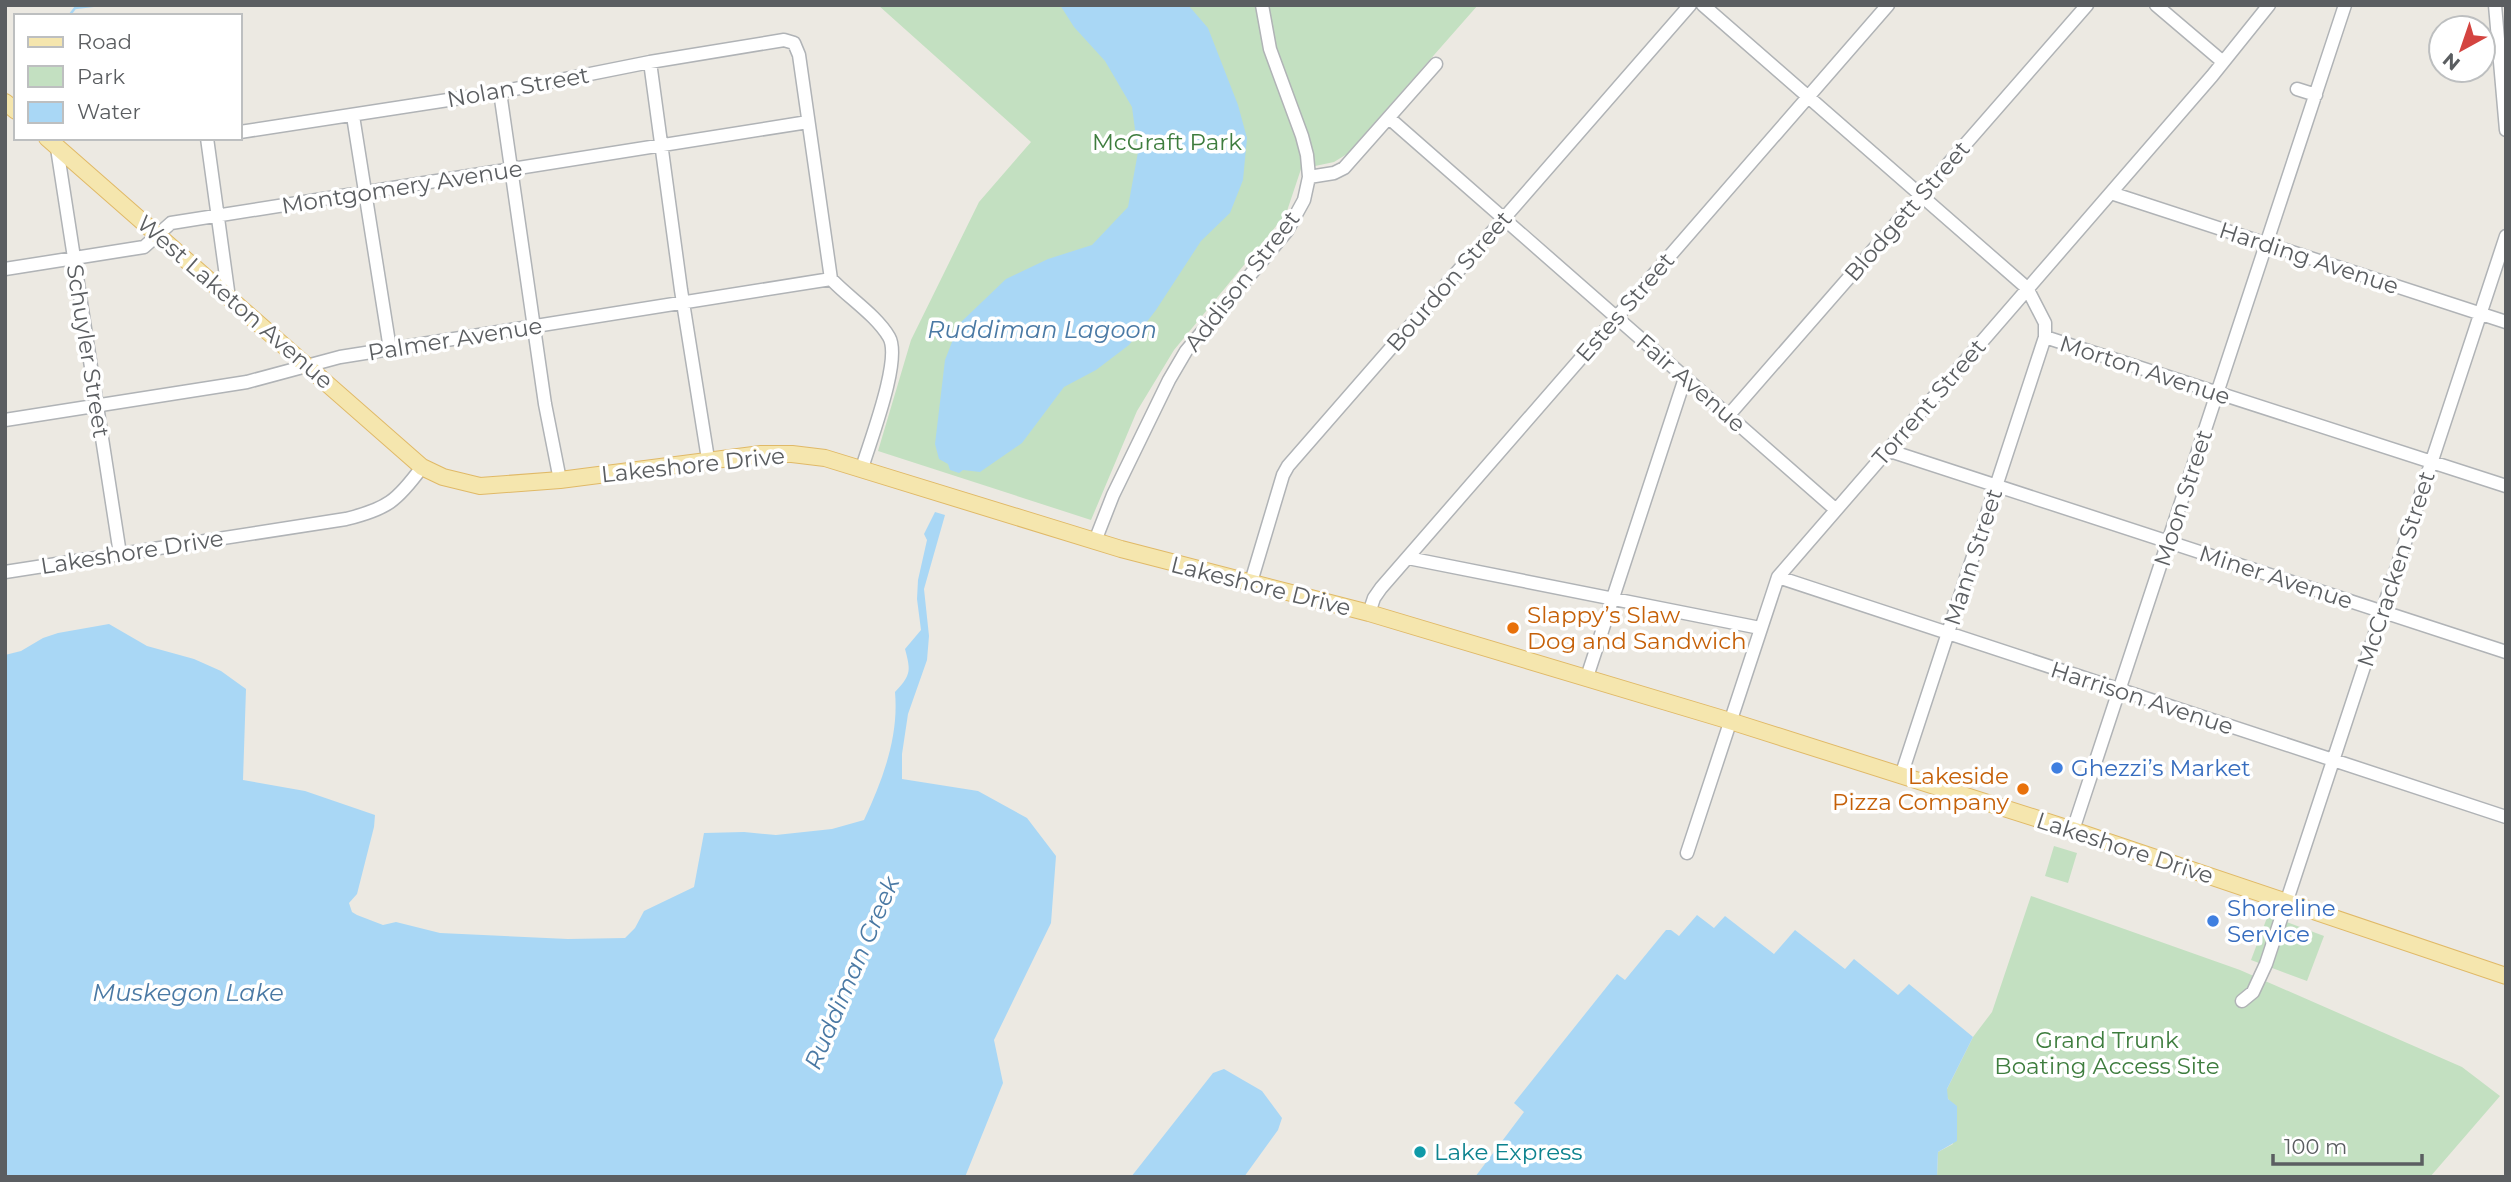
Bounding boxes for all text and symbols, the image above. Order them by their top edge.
legend [14,14,242,140]
north arrow [2427,14,2497,84]
text: Road [77,29,132,54]
text: N [2438,48,2465,75]
street label: Nolan Street [445,61,591,113]
text: Park [77,64,125,89]
text: Water [77,99,141,124]
park label: McGraft Park [1092,128,1242,156]
street label: Blodgett Street [1838,135,1976,287]
street label: Montgomery Avenue [279,154,525,220]
street label: Addison Street [1178,205,1306,357]
street label: Bourdon Street [1380,205,1518,357]
street label: West Laketon Avenue [131,209,339,395]
street label: Harding Avenue [2216,216,2402,300]
street label: Estes Street [1570,246,1680,368]
street label: Schuyler Street [60,262,116,440]
street label: Palmer Avenue [366,311,544,367]
water label: Ruddiman Lagoon [927,315,1157,344]
street label: Fair Avenue [1631,328,1751,438]
street label: Morton Avenue [2056,329,2234,411]
street label: Torrent Street [1866,333,1992,471]
street label: Moon Street [2148,426,2218,570]
street label: Lakeshore Drive [600,441,786,489]
street label: McCracken Street [2351,468,2441,670]
street label: Mann Street [1938,485,2008,629]
street label: Lakeshore Drive [39,524,225,580]
street label: Miner Avenue [2196,539,2356,615]
street label: Lakeshore Drive [1168,550,1354,622]
place label: Slappy’s Slaw Dog and Sandwich [1527,601,1747,655]
marker: Slappy’s Slaw Dog and Sandwich [1505,620,1521,636]
street label: Harrison Avenue [2047,655,2237,741]
place label: Ghezzi’s Market [2071,754,2251,782]
marker: Ghezzi’s Market [2049,760,2065,776]
place label: Lakeside Pizza Company [1832,762,2010,816]
marker: Lakeside Pizza Company [2015,781,2031,797]
street label: Lakeshore Drive [2033,806,2217,890]
water label: Ruddiman Creek [798,870,906,1074]
place label: Shoreline Service [2227,894,2336,948]
marker: Shoreline Service [2205,913,2221,929]
water label: Muskegon Lake [92,978,284,1007]
park label: Grand Trunk Boating Access Site [1994,1026,2220,1080]
scale bar [2273,1122,2422,1166]
text: 100 m [2284,1134,2347,1159]
place label: Lake Express [1434,1138,1583,1166]
marker: Lake Express [1412,1144,1428,1160]

